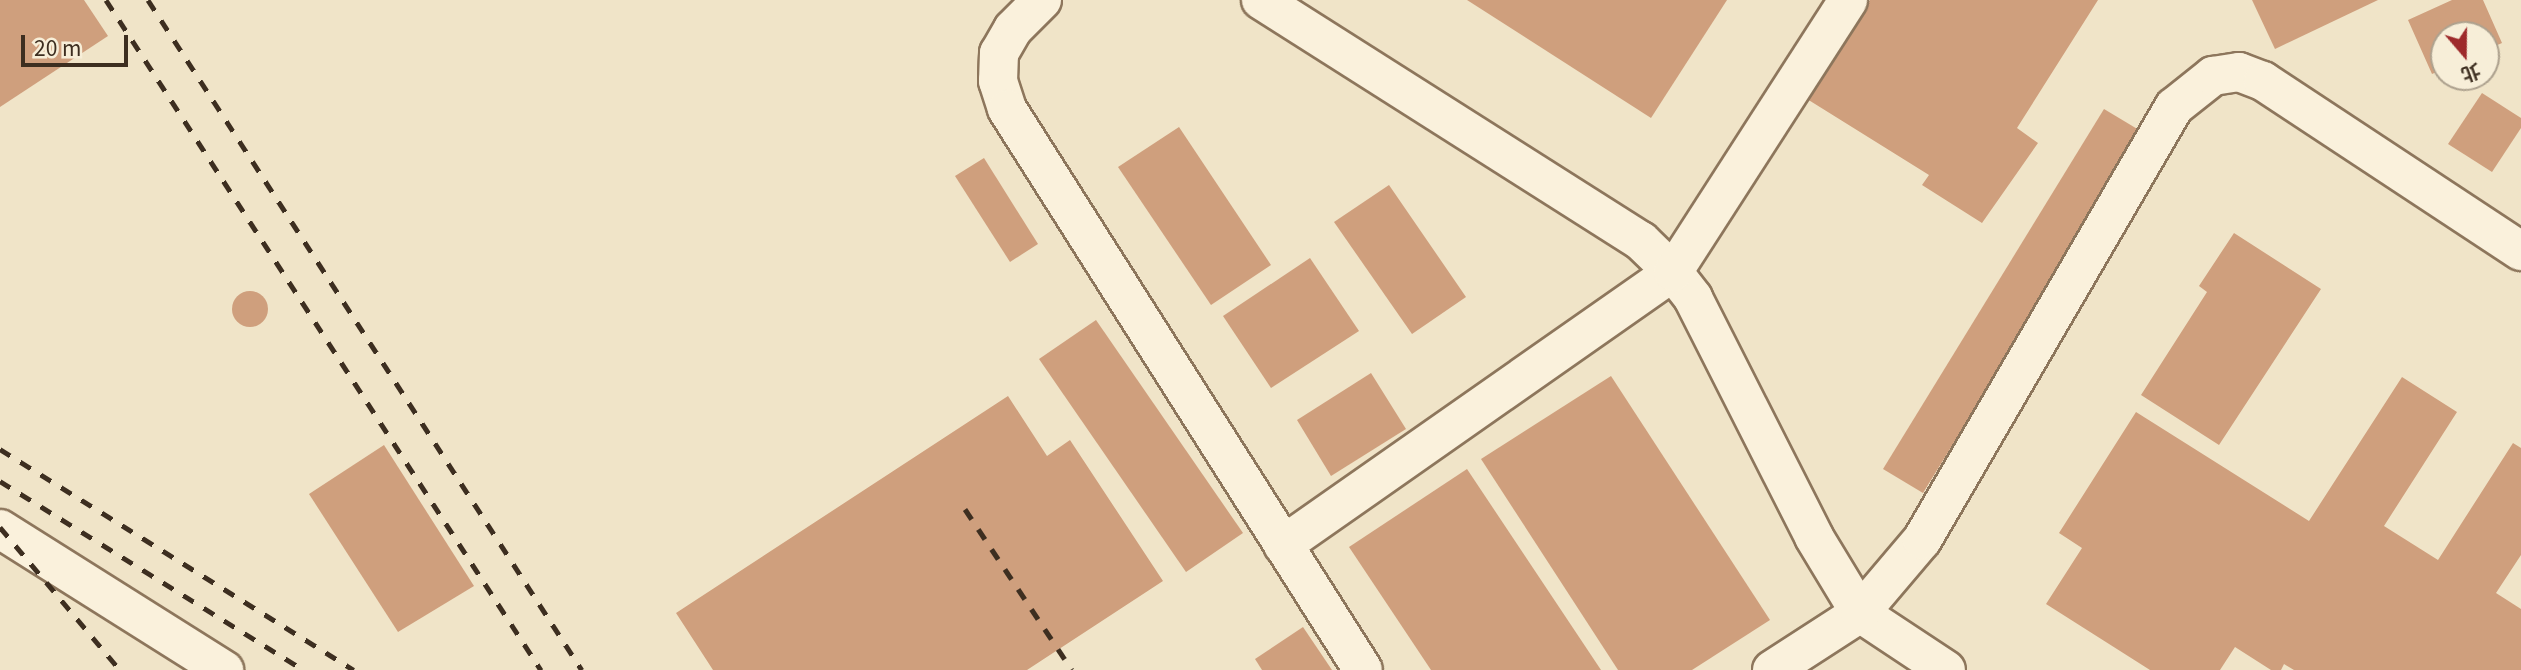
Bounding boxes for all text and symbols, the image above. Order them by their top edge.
scale bar [24,21,131,65]
north arrow [2430,21,2500,91]
text: 20 m [34,32,81,62]
text: 北 [2458,58,2485,90]

